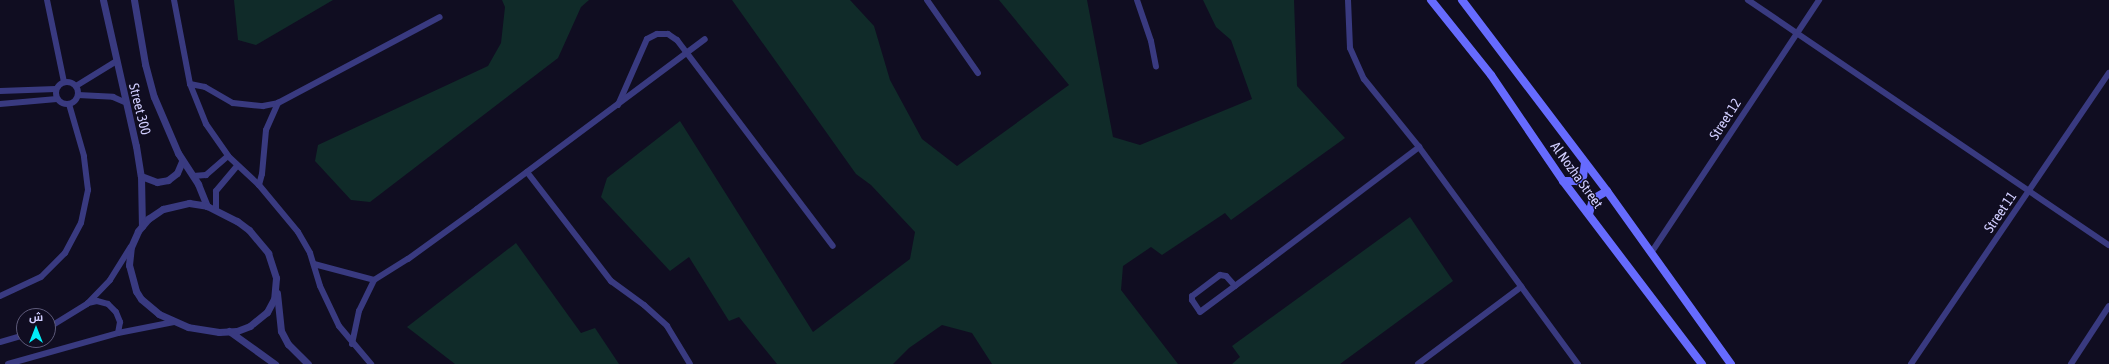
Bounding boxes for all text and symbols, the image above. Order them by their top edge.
street label: Street 300 [126,82,154,136]
street label: Street 12 [1705,95,1745,143]
street label: Al Nozha Street [1547,138,1607,212]
street label: Street 11 [1980,188,2020,236]
north arrow [16,308,56,348]
text: ش [29,311,43,323]

